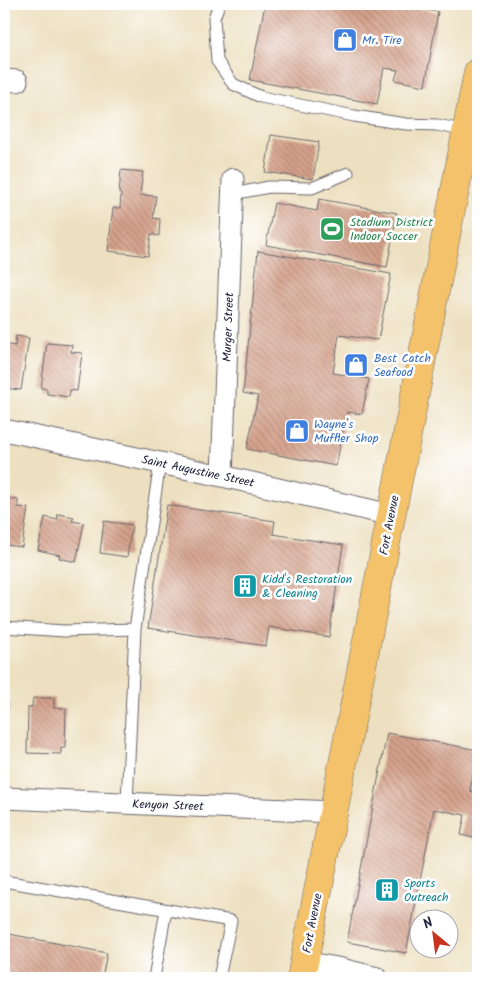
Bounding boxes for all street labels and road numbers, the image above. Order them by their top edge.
street label: Murger Street [218,292,239,362]
street label: Saint Augustine Street [140,450,256,493]
street label: Fort Avenue [374,493,405,557]
street label: Kenyon Street [132,795,204,816]
street label: Fort Avenue [297,891,328,955]

